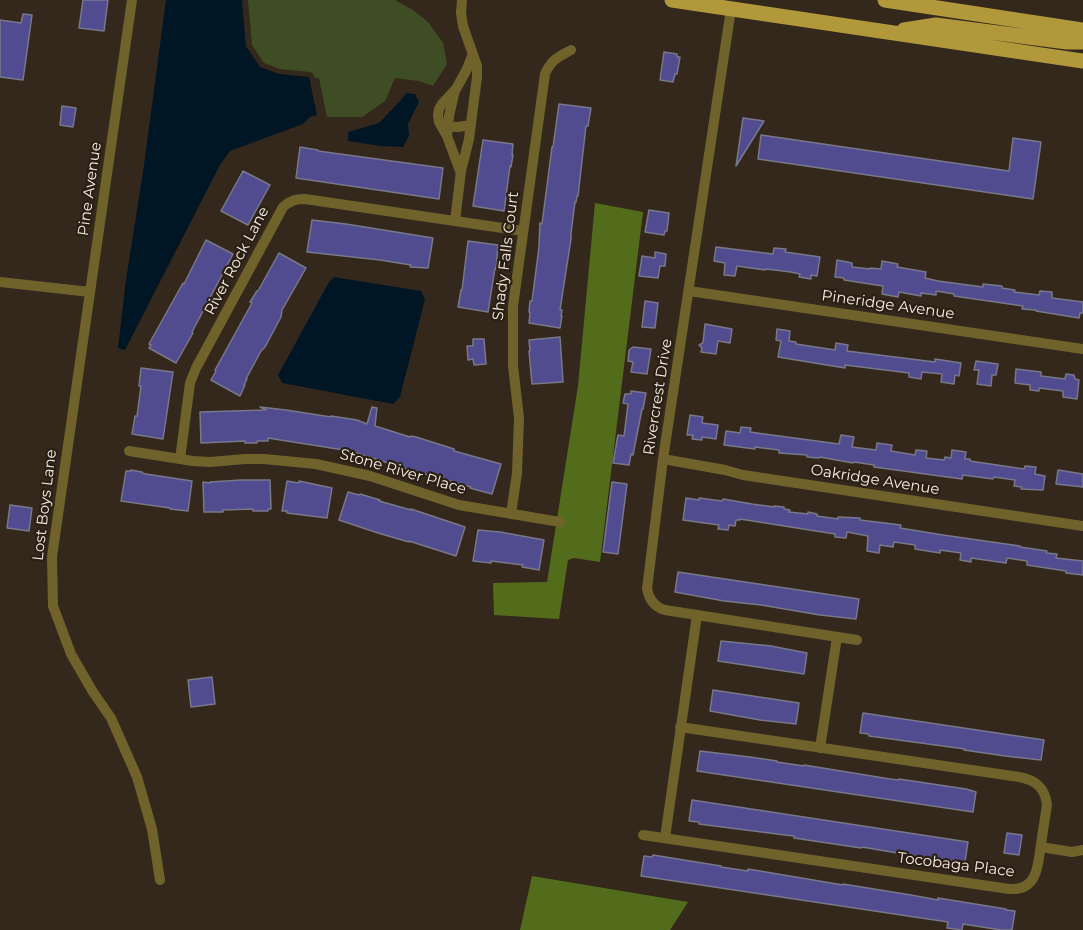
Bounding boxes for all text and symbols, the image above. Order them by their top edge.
street label: Pine Avenue [75,141,105,237]
street label: Shady Falls Court [489,190,523,322]
street label: River Rock Lane [201,204,273,318]
street label: Pineridge Avenue [820,287,956,323]
street label: Rivercrest Drive [640,338,676,456]
street label: Stone River Place [338,445,468,499]
street label: Lost Boys Lane [29,448,61,562]
street label: Oakridge Avenue [809,461,941,499]
street label: Tocobaga Place [896,849,1016,881]

